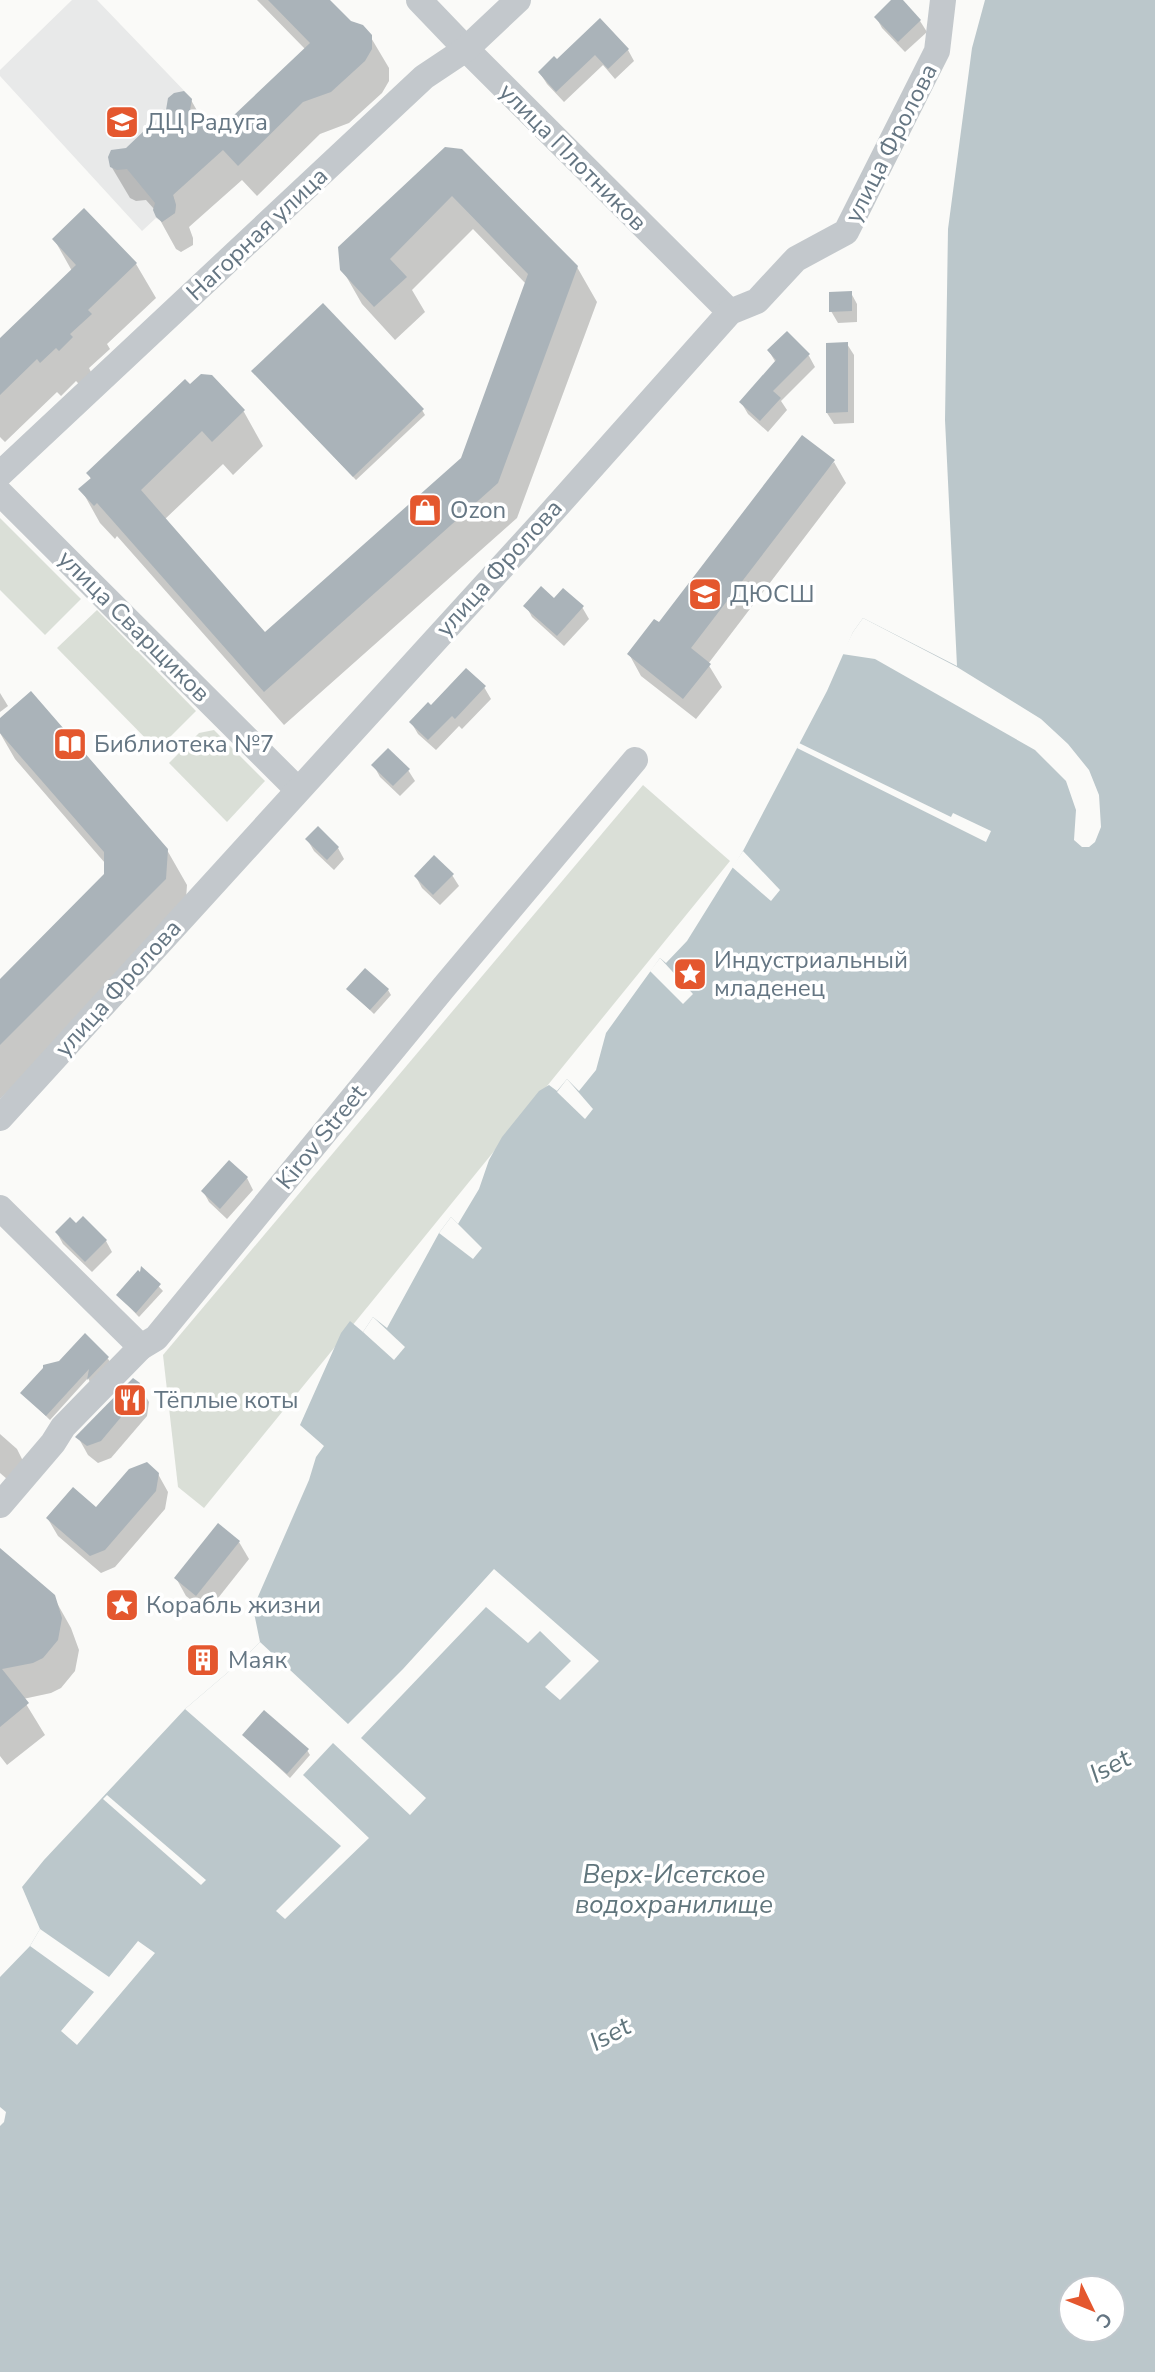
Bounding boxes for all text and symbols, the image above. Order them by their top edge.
street label: улица Фролова [837,58,945,228]
street label: улица Плотников [492,76,654,238]
school or university icon: ДЦ Радуга [103,103,141,141]
place label: ДЦ Радуга [146,106,268,138]
street label: Нагорная улица [179,160,335,308]
shop icon: Ozon [406,491,444,529]
street label: улица Фролова [429,492,569,644]
place label: Ozon [450,494,506,526]
street label: улица Сварщиков [51,543,217,709]
school or university icon: ДЮСШ [686,575,724,613]
place label: ДЮСШ [730,578,814,610]
library icon: Библиотека №7 [51,725,89,763]
place label: Библиотека №7 [94,728,274,760]
street label: улица Фролова [48,912,188,1064]
place label: Индустриальный младенец [714,944,908,1004]
place icon: Индустриальный младенец [671,955,709,993]
street label: Kirov Street [269,1077,374,1196]
restaurant icon: Тёплые коты [111,1381,149,1419]
place label: Тёплые коты [154,1384,299,1416]
place icon: Корабль жизни [103,1586,141,1624]
place label: Корабль жизни [146,1589,321,1621]
building icon: Маяк [184,1641,222,1679]
place label: Маяк [228,1644,287,1676]
water label: Iset [1083,1740,1138,1791]
water label: Верх-Исетское водохранилище [575,1857,773,1922]
water label: Iset [583,2008,638,2059]
north arrow [1057,2274,1127,2344]
text: С [1090,2306,1118,2334]

